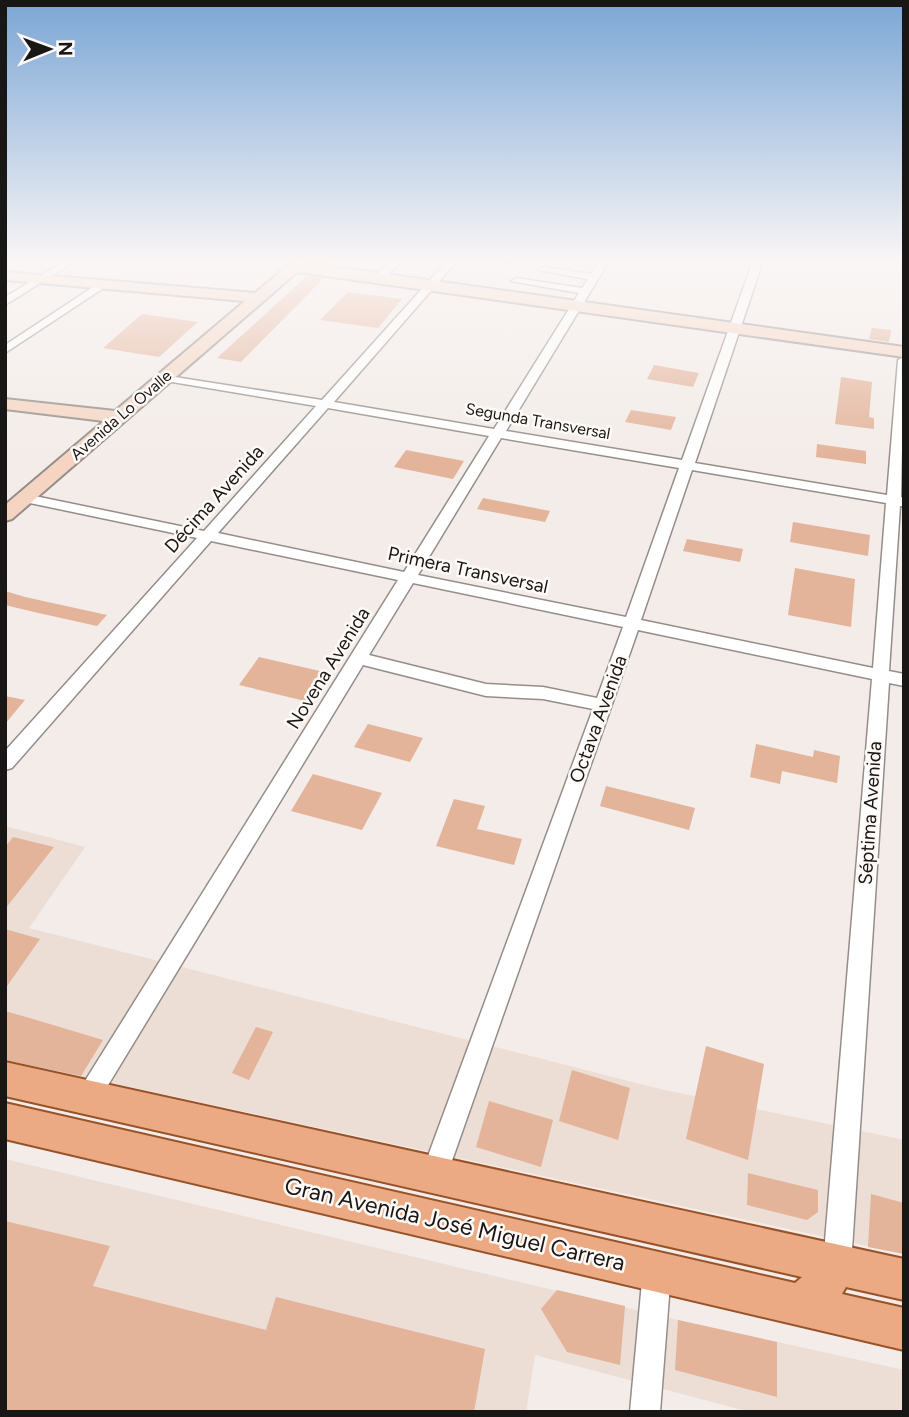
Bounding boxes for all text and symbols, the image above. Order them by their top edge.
north arrow [14,14,84,84]
text: N [54,41,77,56]
street label: Avenida Lo Ovalle [67,366,176,464]
street label: Segunda Transversal [464,399,612,443]
street label: Décima Avenida [160,440,268,558]
street label: Primera Transversal [386,542,550,598]
street label: Novena Avenida [281,603,375,733]
street label: Octava Avenida [564,652,632,786]
street label: Séptima Avenida [854,740,886,886]
street label: Gran Avenida José Miguel Carrera [282,1171,628,1277]

